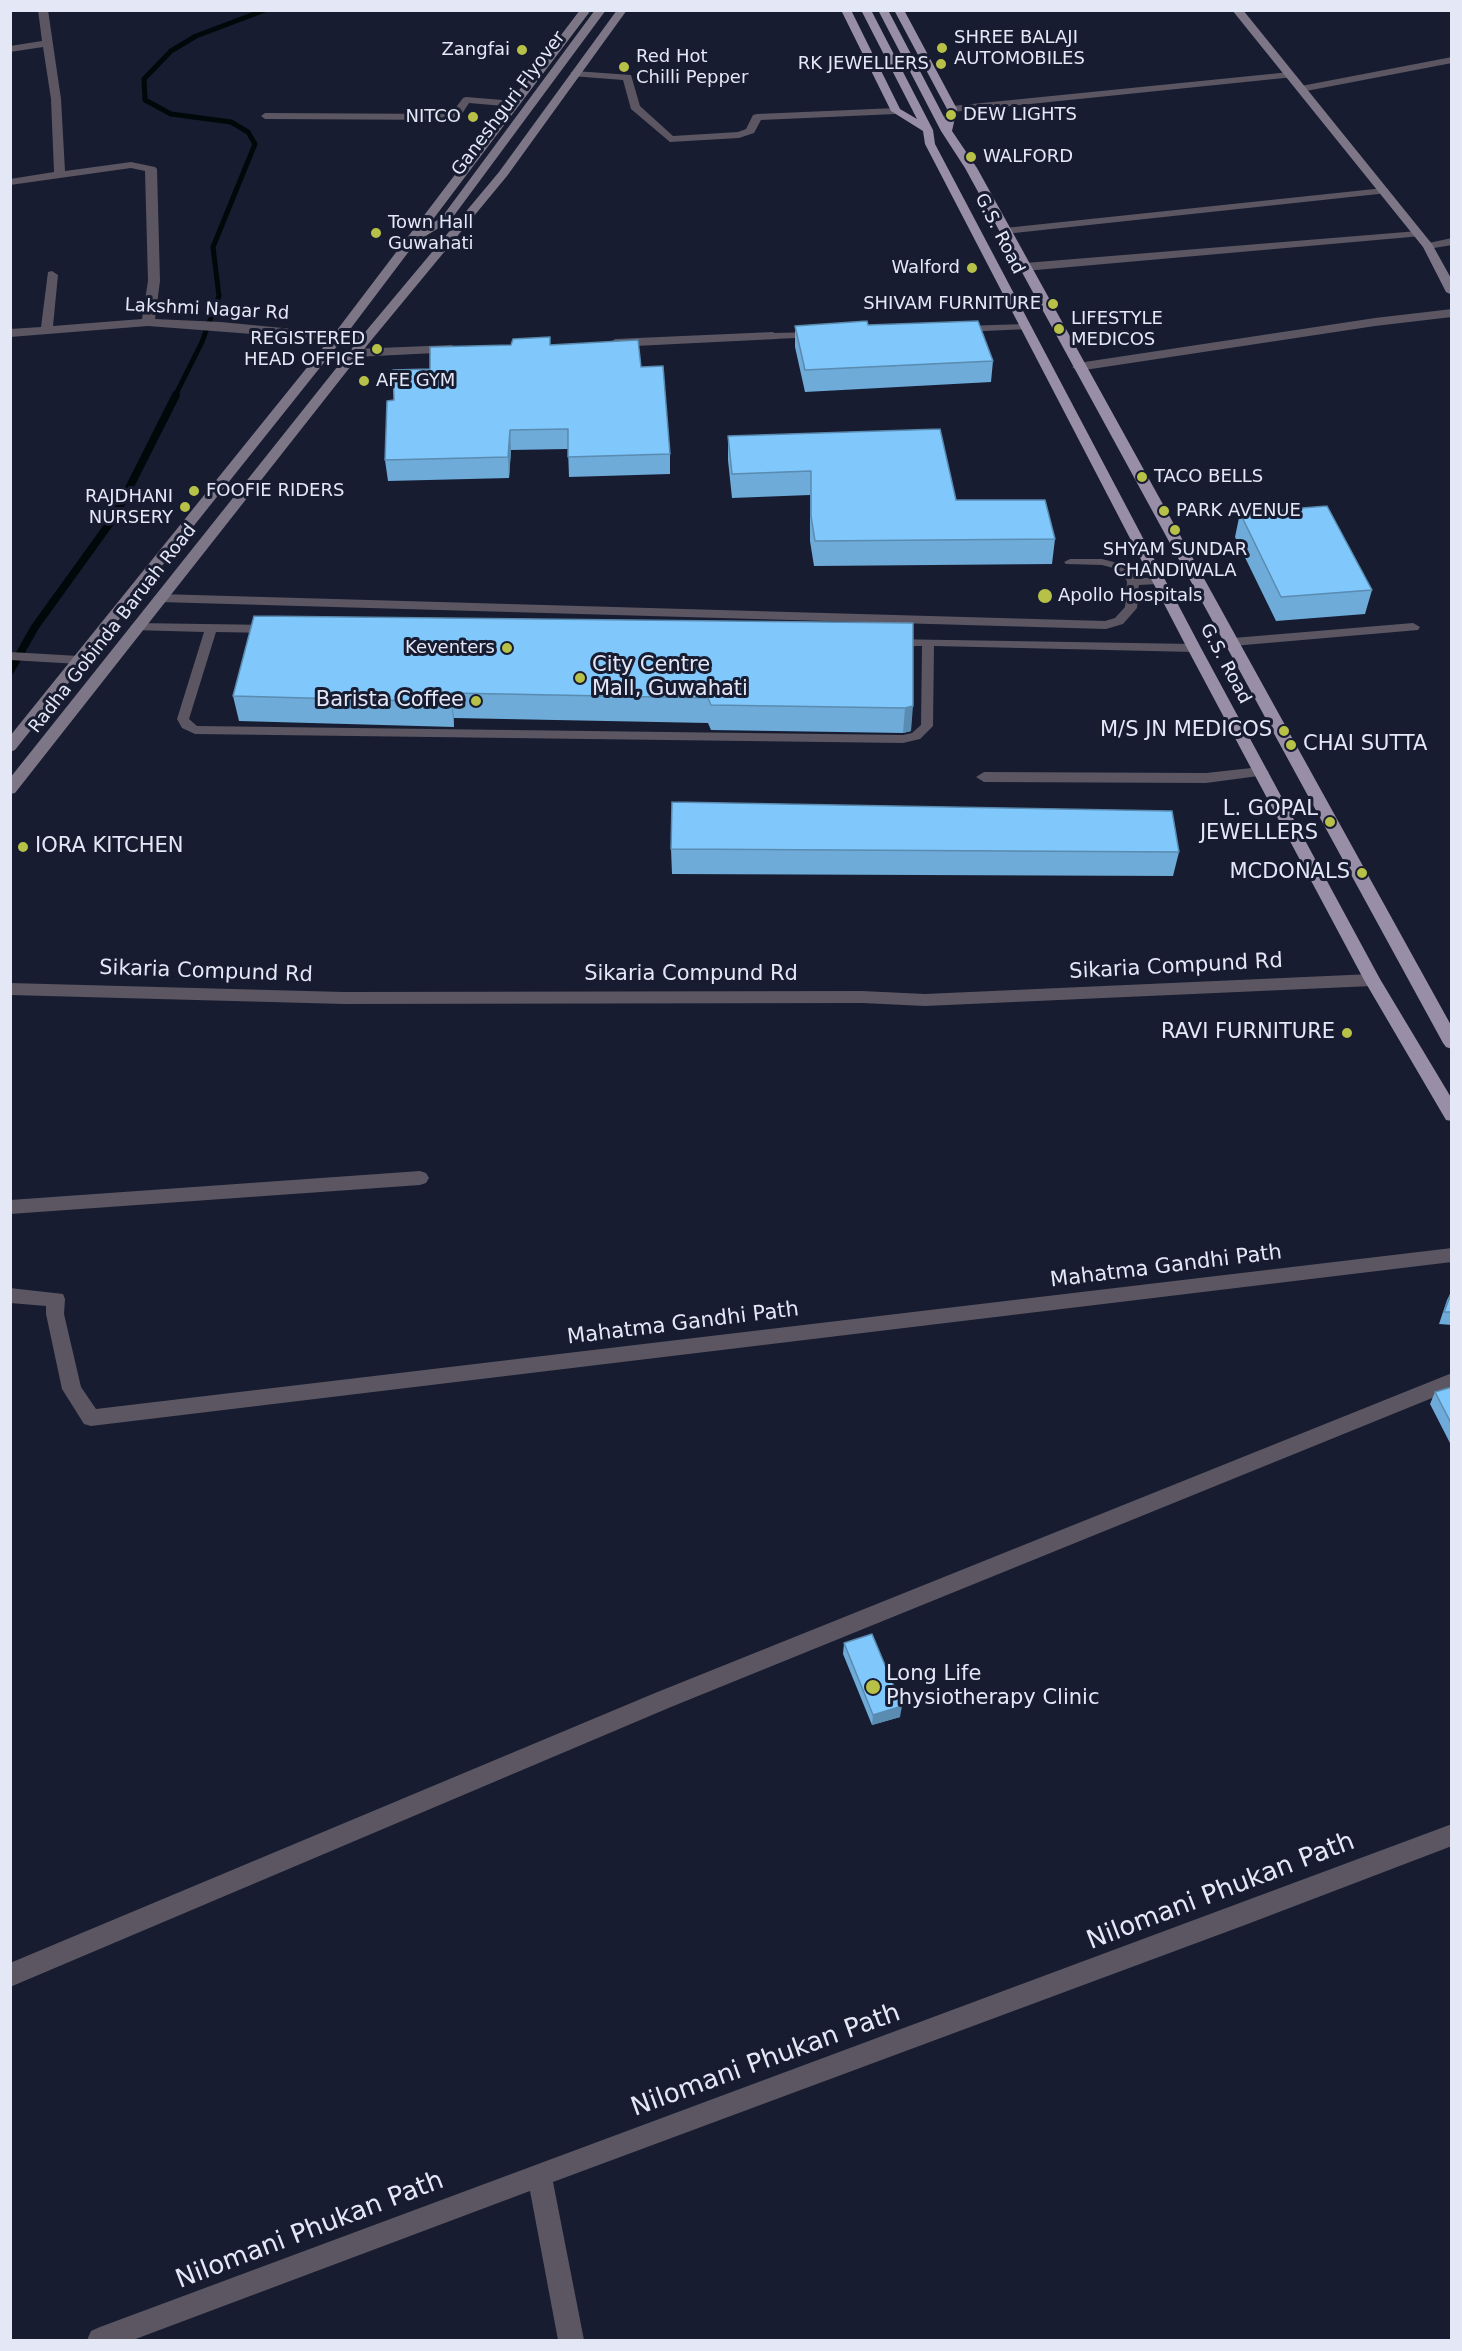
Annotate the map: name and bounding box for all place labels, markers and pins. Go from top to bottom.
place label: SHREE BALAJI AUTOMOBILES [954,27,1085,70]
place label: Zangfai [441,39,510,61]
marker: SHREE BALAJI AUTOMOBILES [935,41,949,55]
marker: Zangfai [515,43,529,57]
place label: Red Hot Chilli Pepper [636,46,748,88]
place label: RK JEWELLERS [798,53,929,75]
marker: RK JEWELLERS [934,57,948,71]
marker: Red Hot Chilli Pepper [617,60,631,74]
place label: DEW LIGHTS [963,104,1077,126]
place label: NITCO [406,106,461,128]
marker: DEW LIGHTS [944,108,958,122]
marker: NITCO [466,110,480,124]
place label: WALFORD [983,146,1073,168]
marker: WALFORD [964,150,978,164]
place label: Town Hall Guwahati [388,212,474,254]
marker: Town Hall Guwahati [369,226,383,240]
place label: Walford [891,257,960,279]
marker: Walford [965,261,979,275]
place label: SHIVAM FURNITURE [863,293,1041,315]
marker: SHIVAM FURNITURE [1046,297,1060,311]
place label: LIFESTYLE MEDICOS [1071,308,1163,350]
marker: LIFESTYLE MEDICOS [1052,322,1066,336]
place label: REGISTERED HEAD OFFICE [244,328,365,370]
marker: REGISTERED HEAD OFFICE [370,342,384,356]
place label: AFE GYM [376,370,455,392]
marker: AFE GYM [357,374,371,388]
place label: TACO BELLS [1154,466,1263,488]
marker: TACO BELLS [1135,470,1149,484]
place label: FOOFIE RIDERS [206,480,344,502]
marker: FOOFIE RIDERS [187,484,201,498]
place label: RAJDHANI NURSERY [85,486,173,528]
marker: RAJDHANI NURSERY [178,500,192,514]
place label: PARK AVENUE [1176,500,1301,522]
marker: PARK AVENUE [1157,504,1171,518]
marker: SHYAM SUNDAR CHANDIWALA [1168,523,1182,537]
place label: SHYAM SUNDAR CHANDIWALA [1103,539,1247,582]
place label: Apollo Hospitals [1058,585,1202,607]
marker: Apollo Hospitals [1036,587,1054,605]
place label: Keventers [405,637,495,659]
marker: Keventers [500,641,514,655]
place label: City Centre Mall, Guwahati [592,653,748,703]
marker: City Centre Mall, Guwahati [573,671,587,685]
place label: Barista Coffee [316,688,464,714]
marker: Barista Coffee [469,694,483,708]
place label: M/S JN MEDICOS [1100,718,1272,744]
marker: M/S JN MEDICOS [1277,724,1291,738]
place label: CHAI SUTTA [1303,732,1427,758]
marker: CHAI SUTTA [1284,738,1298,752]
place label: L. GOPAL JEWELLERS [1200,797,1318,847]
marker: L. GOPAL JEWELLERS [1323,815,1337,829]
place label: IORA KITCHEN [35,834,183,860]
marker: IORA KITCHEN [16,840,30,854]
place label: MCDONALS [1229,860,1350,886]
marker: MCDONALS [1355,866,1369,880]
place label: RAVI FURNITURE [1161,1020,1335,1046]
marker: RAVI FURNITURE [1340,1026,1354,1040]
place label: Long Life Physiotherapy Clinic [886,1662,1099,1712]
marker: Long Life Physiotherapy Clinic [864,1678,882,1696]

